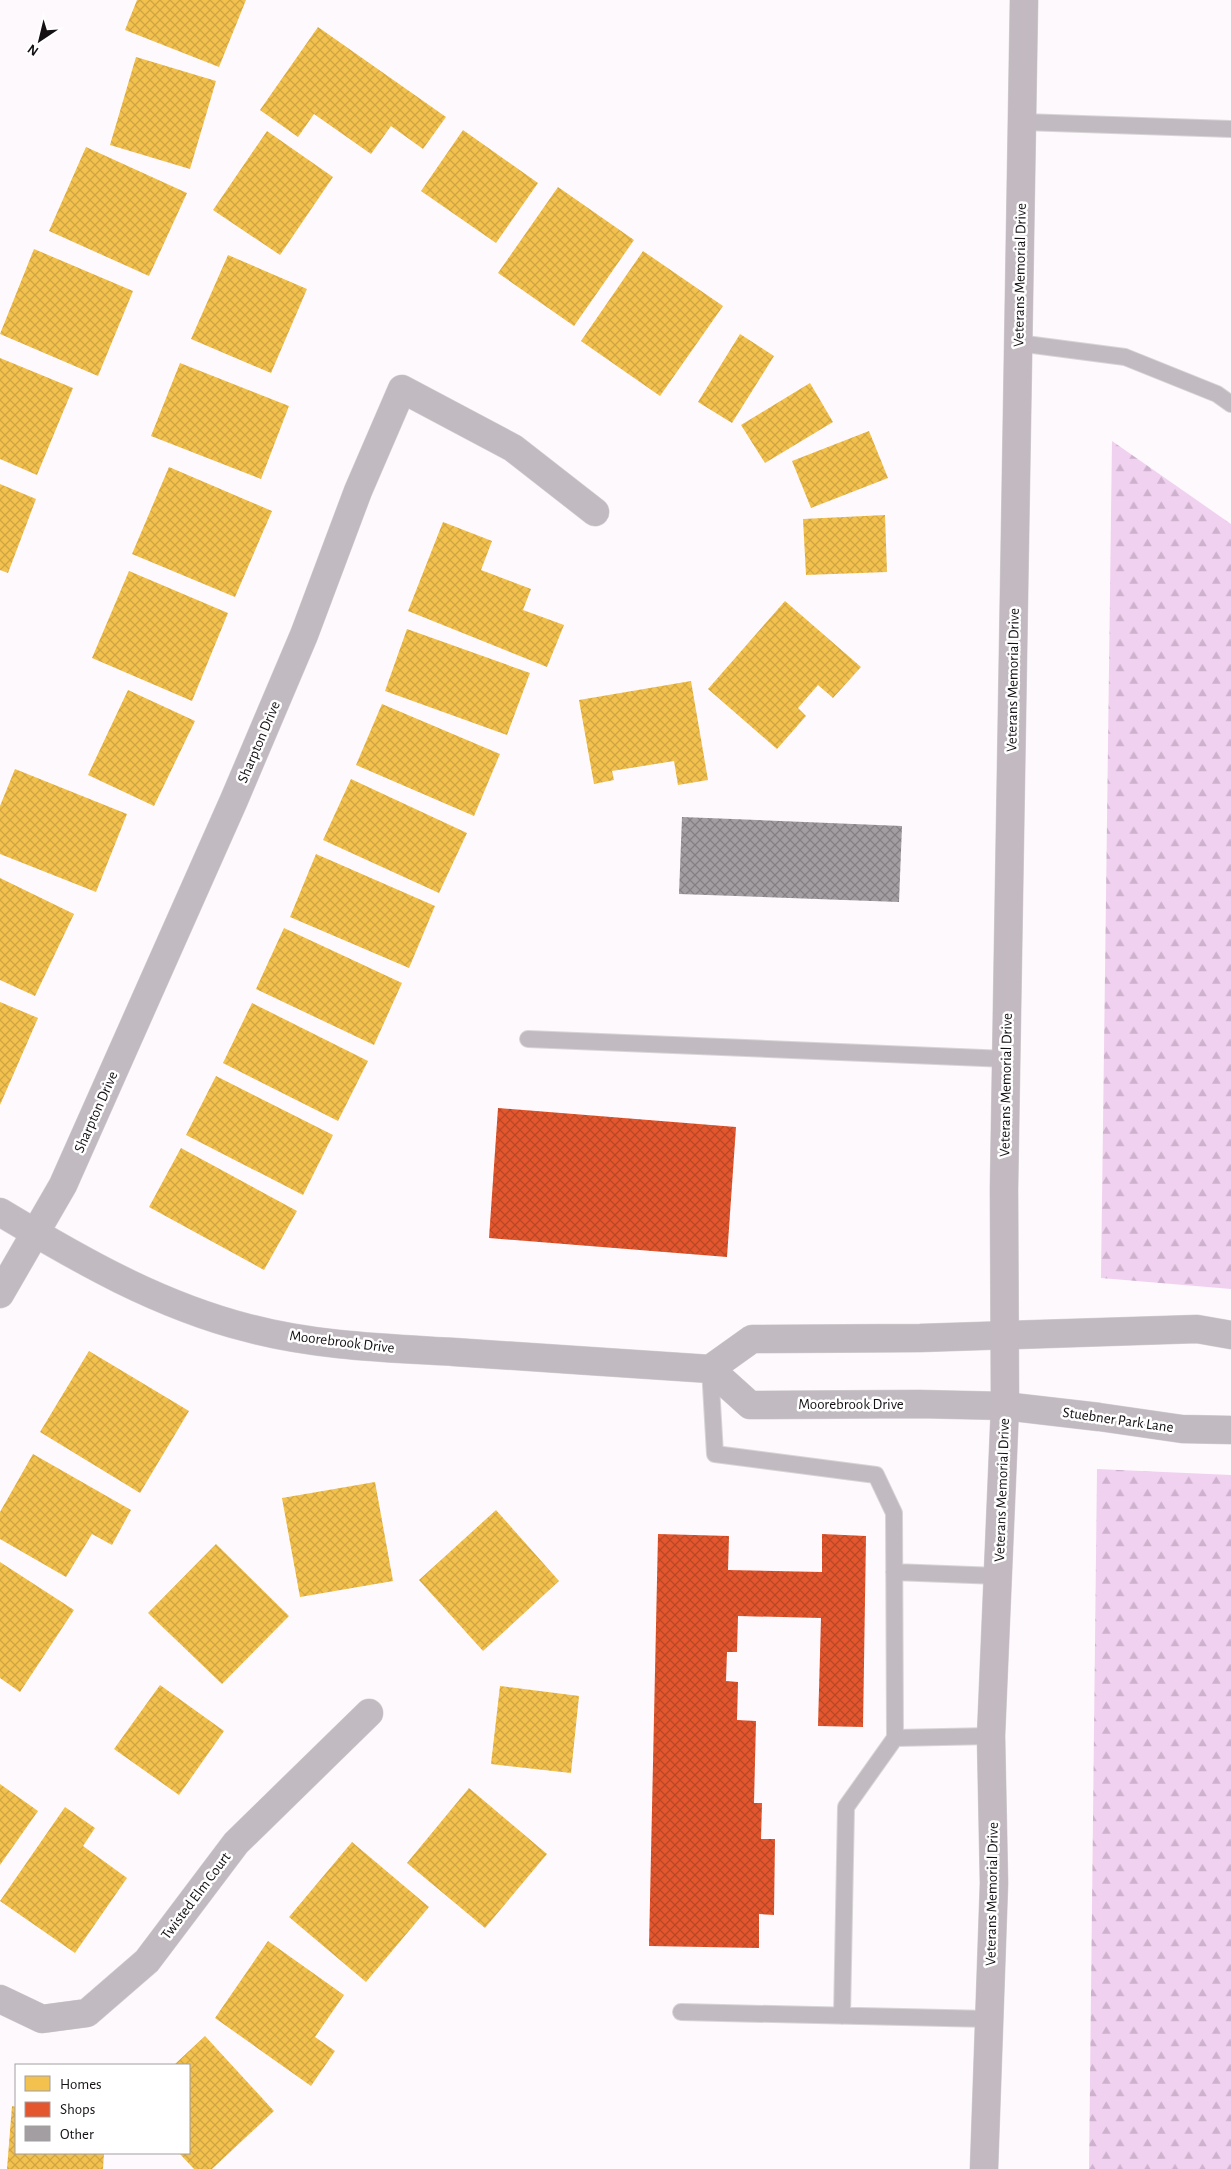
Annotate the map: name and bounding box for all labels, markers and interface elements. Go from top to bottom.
north arrow [15,15,65,65]
text: N [25,41,41,58]
street label: Veterans Memorial Drive [1011,203,1029,347]
street label: Veterans Memorial Drive [1004,608,1022,752]
street label: Sharpton Drive [235,699,283,785]
street label: Veterans Memorial Drive [997,1013,1015,1157]
street label: Sharpton Drive [71,1069,121,1155]
street label: Moorebrook Drive [289,1328,395,1356]
street label: Moorebrook Drive [798,1397,904,1412]
street label: Stuebner Park Lane [1062,1405,1175,1435]
street label: Veterans Memorial Drive [992,1418,1012,1562]
street label: Veterans Memorial Drive [983,1822,1001,1966]
street label: Twisted Elm Court [158,1849,234,1942]
legend [15,2064,190,2154]
text: Homes [60,2077,102,2092]
text: Shops [60,2102,95,2117]
text: Other [60,2127,94,2142]

